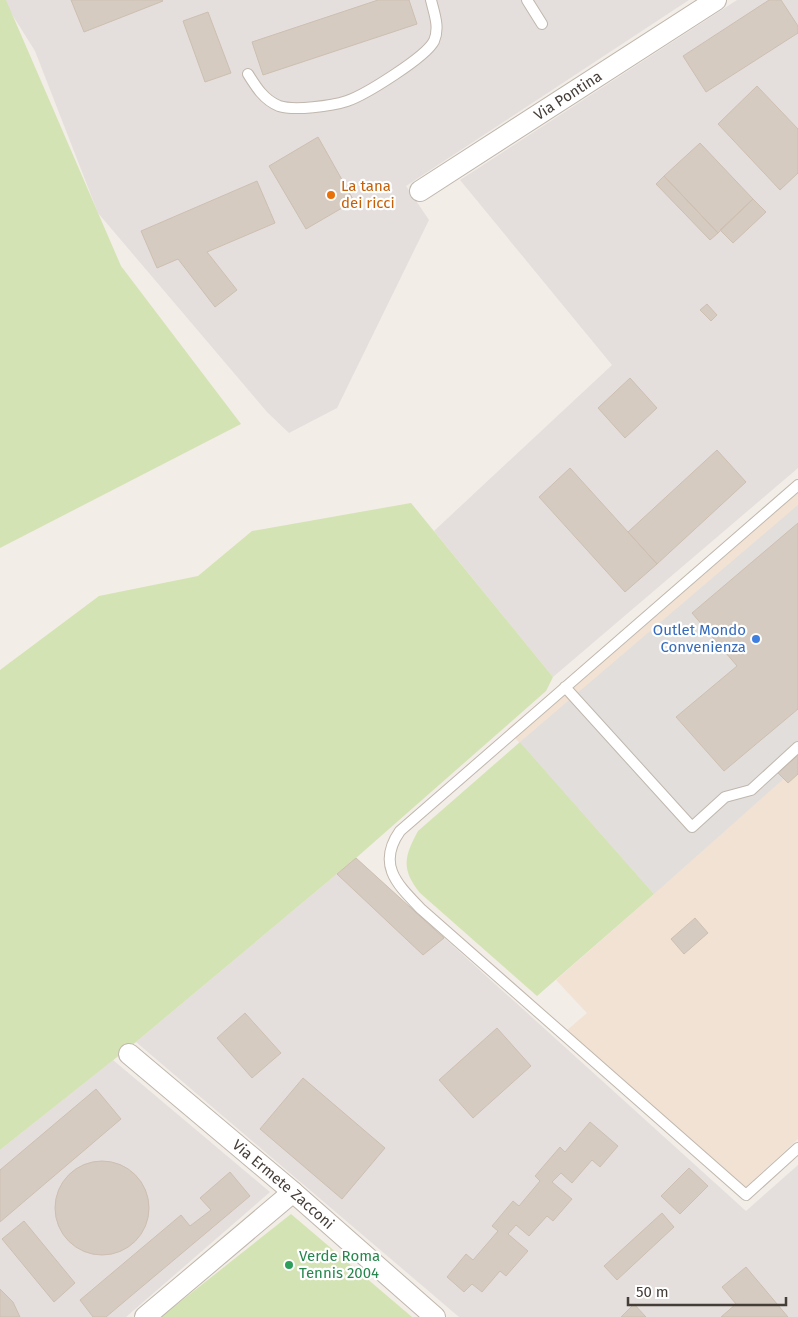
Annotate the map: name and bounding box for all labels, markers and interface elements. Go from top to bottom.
street label: Via Pontina [531,67,605,124]
place label: La tana dei ricci [341,177,395,212]
marker: La tana dei ricci [325,189,337,201]
place label: Outlet Mondo Convenienza [653,621,746,656]
marker: Outlet Mondo Convenienza [750,633,762,645]
street label: Via Ermete Zacconi [229,1136,338,1233]
place label: Verde Roma Tennis 2004 [299,1247,380,1282]
marker: Verde Roma Tennis 2004 [283,1259,295,1271]
scale bar [628,1274,786,1306]
text: 50 m [636,1283,669,1301]

